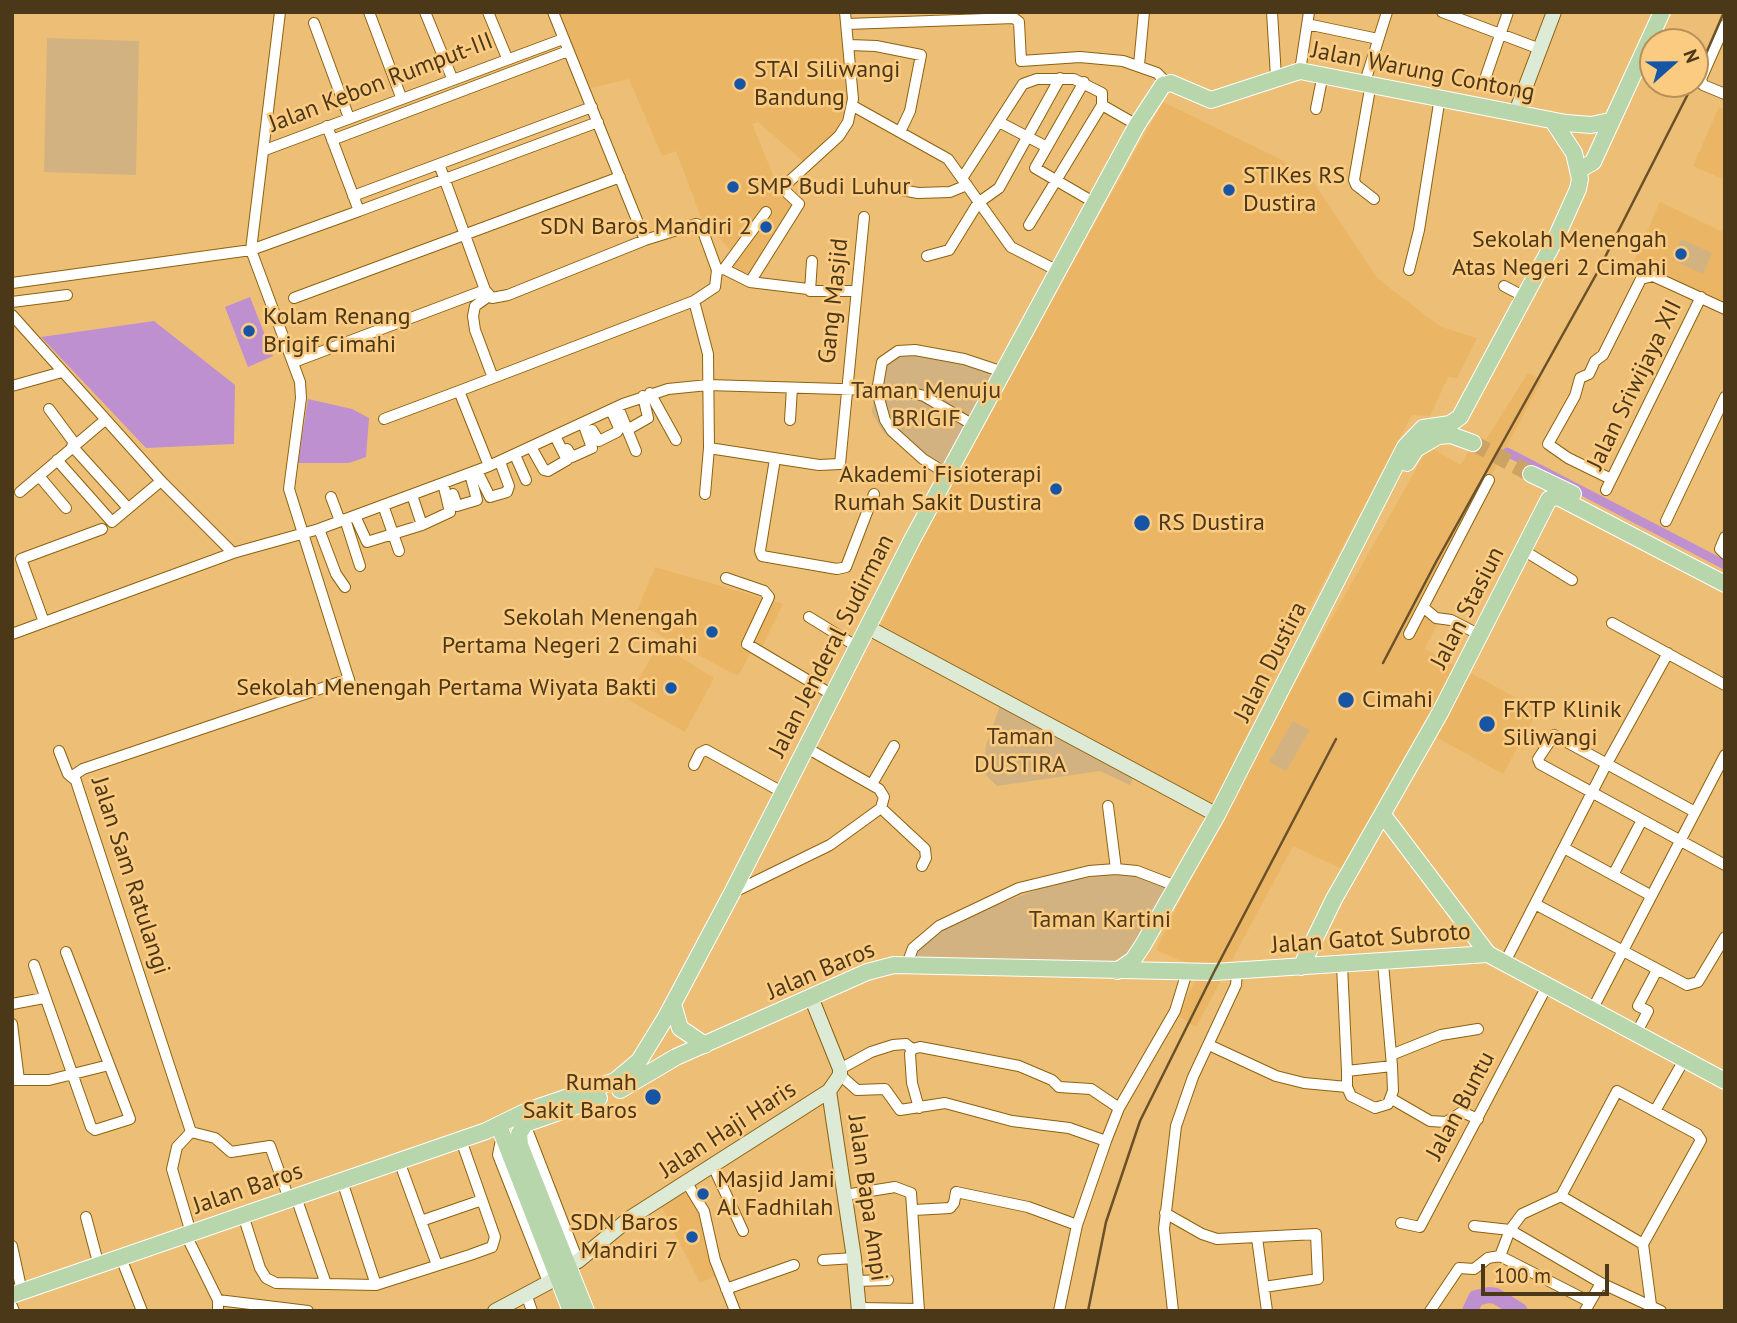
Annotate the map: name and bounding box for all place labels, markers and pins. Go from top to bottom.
place label: STAI Siliwangi Bandung [754,56,900,112]
marker: STAI Siliwangi Bandung [732,76,748,92]
place label: STIKes RS Dustira [1243,162,1345,218]
place label: SMP Budi Luhur [747,173,910,201]
marker: SMP Budi Luhur [725,179,741,195]
marker: STIKes RS Dustira [1221,182,1237,198]
place label: SDN Baros Mandiri 2 [540,213,752,241]
marker: SDN Baros Mandiri 2 [758,219,774,235]
place label: Sekolah Menengah Atas Negeri 2 Cimahi [1452,226,1667,282]
marker: Sekolah Menengah Atas Negeri 2 Cimahi [1673,246,1689,262]
place label: Kolam Renang Brigif Cimahi [263,303,411,359]
marker: Kolam Renang Brigif Cimahi [241,323,257,339]
place label: Akademi Fisioterapi Rumah Sakit Dustira [834,461,1042,517]
marker: Akademi Fisioterapi Rumah Sakit Dustira [1048,481,1064,497]
place label: RS Dustira [1158,509,1265,537]
marker: RS Dustira [1132,513,1152,533]
place label: Sekolah Menengah Pertama Negeri 2 Cimahi [442,604,698,660]
marker: Sekolah Menengah Pertama Negeri 2 Cimahi [704,624,720,640]
place label: Sekolah Menengah Pertama Wiyata Bakti [236,674,657,702]
marker: Sekolah Menengah Pertama Wiyata Bakti [663,680,679,696]
place label: Cimahi [1362,686,1433,714]
marker: Cimahi [1336,690,1356,710]
place label: FKTP Klinik Siliwangi [1503,696,1622,752]
marker: FKTP Klinik Siliwangi [1477,714,1497,734]
place label: Rumah Sakit Baros [523,1069,637,1125]
marker: Rumah Sakit Baros [643,1087,663,1107]
place label: Masjid Jami Al Fadhilah [717,1166,835,1222]
marker: Masjid Jami Al Fadhilah [695,1186,711,1202]
place label: SDN Baros Mandiri 7 [570,1209,678,1265]
marker: SDN Baros Mandiri 7 [684,1229,700,1245]

